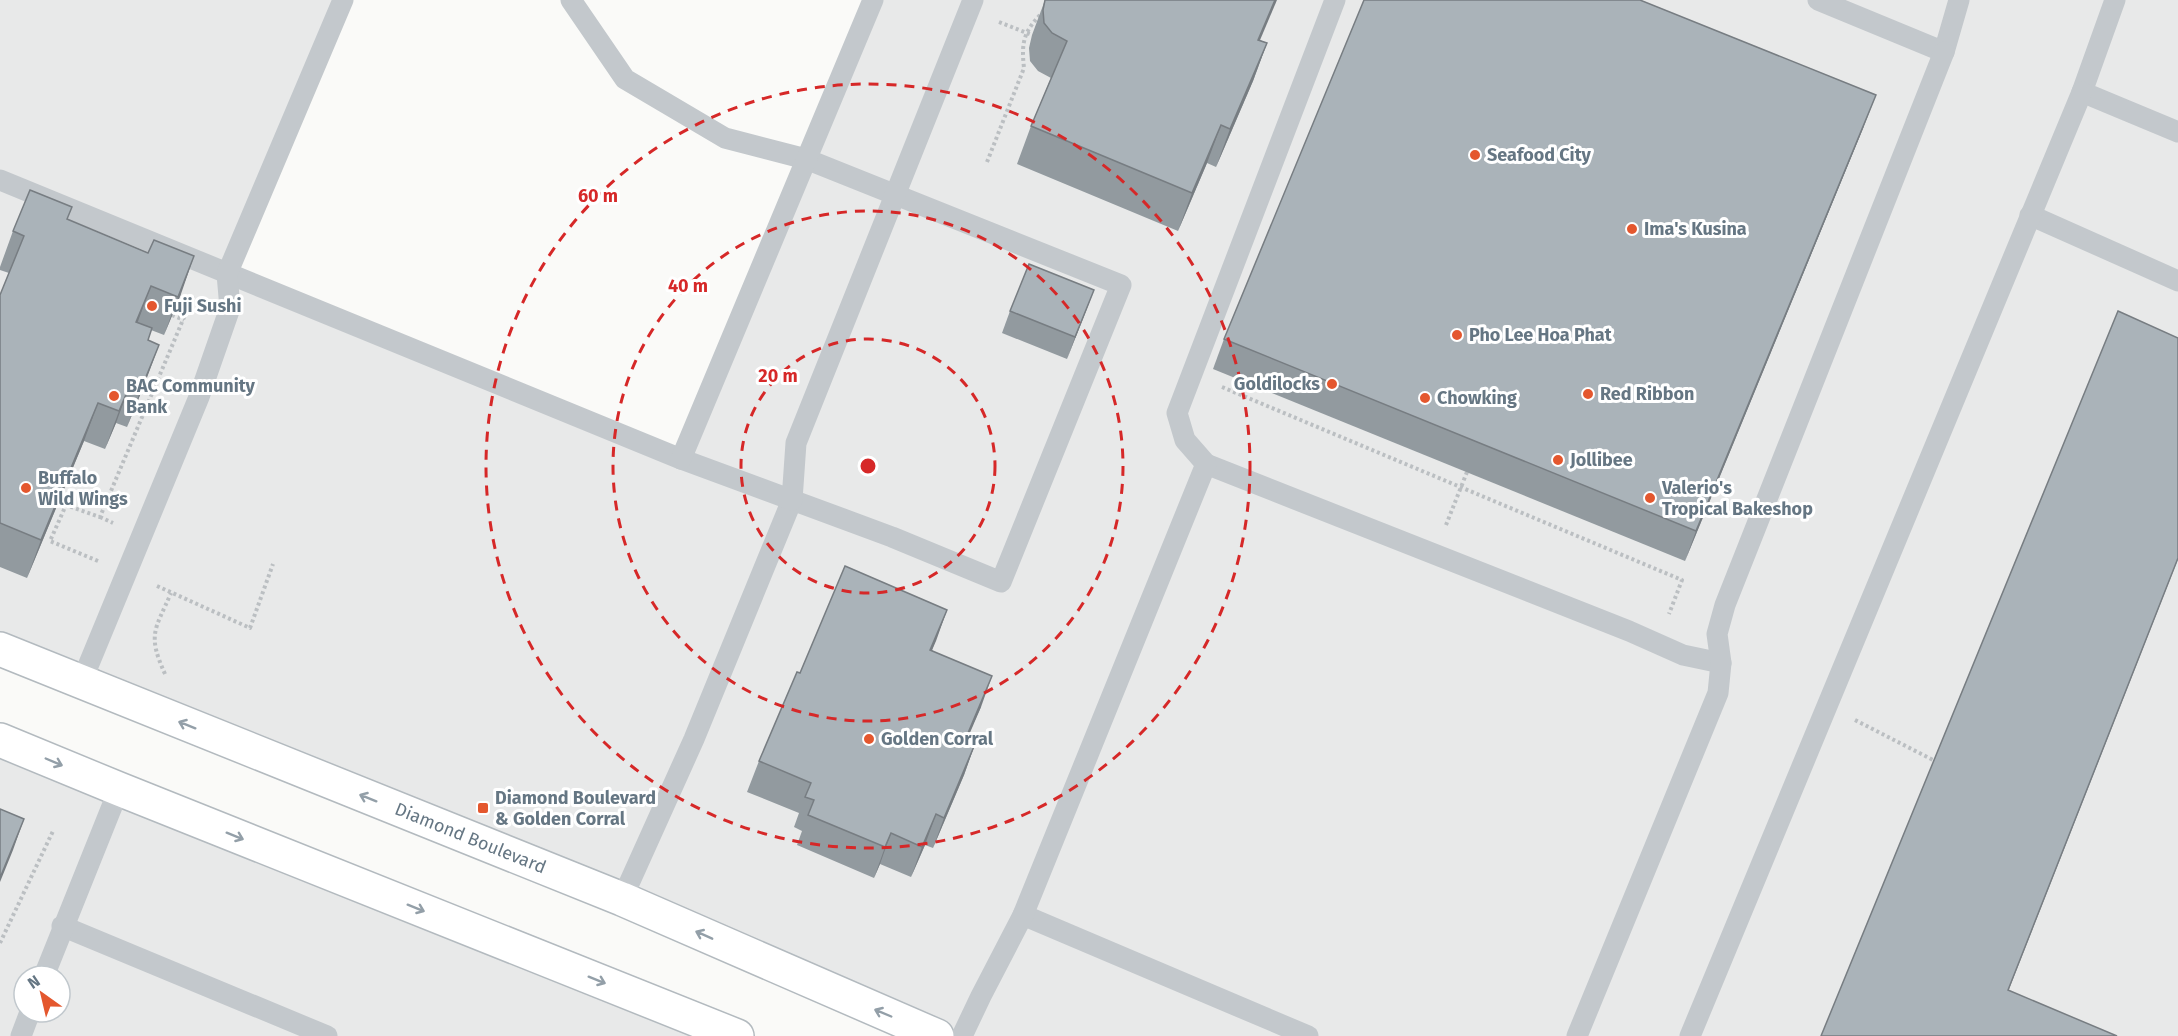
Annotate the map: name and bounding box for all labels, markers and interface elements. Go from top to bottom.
place label: Seafood City [1487,144,1592,166]
marker: Seafood City [1468,148,1482,162]
text: 60 m [578,185,618,207]
place label: Ima's Kusina [1644,218,1747,240]
marker: Ima's Kusina [1625,222,1639,236]
text: 40 m [668,275,708,297]
place label: Fuji Sushi [164,295,242,317]
marker: Fuji Sushi [145,299,159,313]
place label: Pho Lee Hoa Phat [1469,324,1613,346]
marker: Pho Lee Hoa Phat [1450,328,1464,342]
text: 20 m [758,365,798,387]
place label: Goldilocks [1234,373,1320,395]
place label: BAC Community Bank [126,375,256,418]
marker: Goldilocks [1325,377,1339,391]
place label: Red Ribbon [1600,383,1694,405]
place label: Chowking [1437,387,1517,409]
marker: Red Ribbon [1581,387,1595,401]
marker: BAC Community Bank [107,389,121,403]
marker: Chowking [1418,391,1432,405]
place label: Jollibee [1569,449,1633,471]
marker: Jollibee [1551,453,1565,467]
centre of rings [858,456,878,476]
place label: Buffalo Wild Wings [38,467,128,510]
place label: Valerio's Tropical Bakeshop [1661,477,1813,520]
marker: Buffalo Wild Wings [19,481,33,495]
marker: Valerio's Tropical Bakeshop [1643,491,1657,505]
one-way arrow [178,719,197,730]
place label: Golden Corral [881,728,994,750]
marker: Golden Corral [862,732,876,746]
one-way arrow [44,757,63,768]
place label: Diamond Boulevard & Golden Corral [495,787,656,830]
one-way arrow [359,792,378,803]
street label: Diamond Boulevard [392,798,549,878]
marker: Diamond Boulevard & Golden Corral [476,801,490,815]
one-way arrow [225,831,244,842]
one-way arrow [406,903,425,914]
one-way arrow [695,929,714,940]
north arrow [12,964,72,1024]
text: N [24,971,44,993]
one-way arrow [587,975,606,986]
one-way arrow [874,1007,892,1018]

